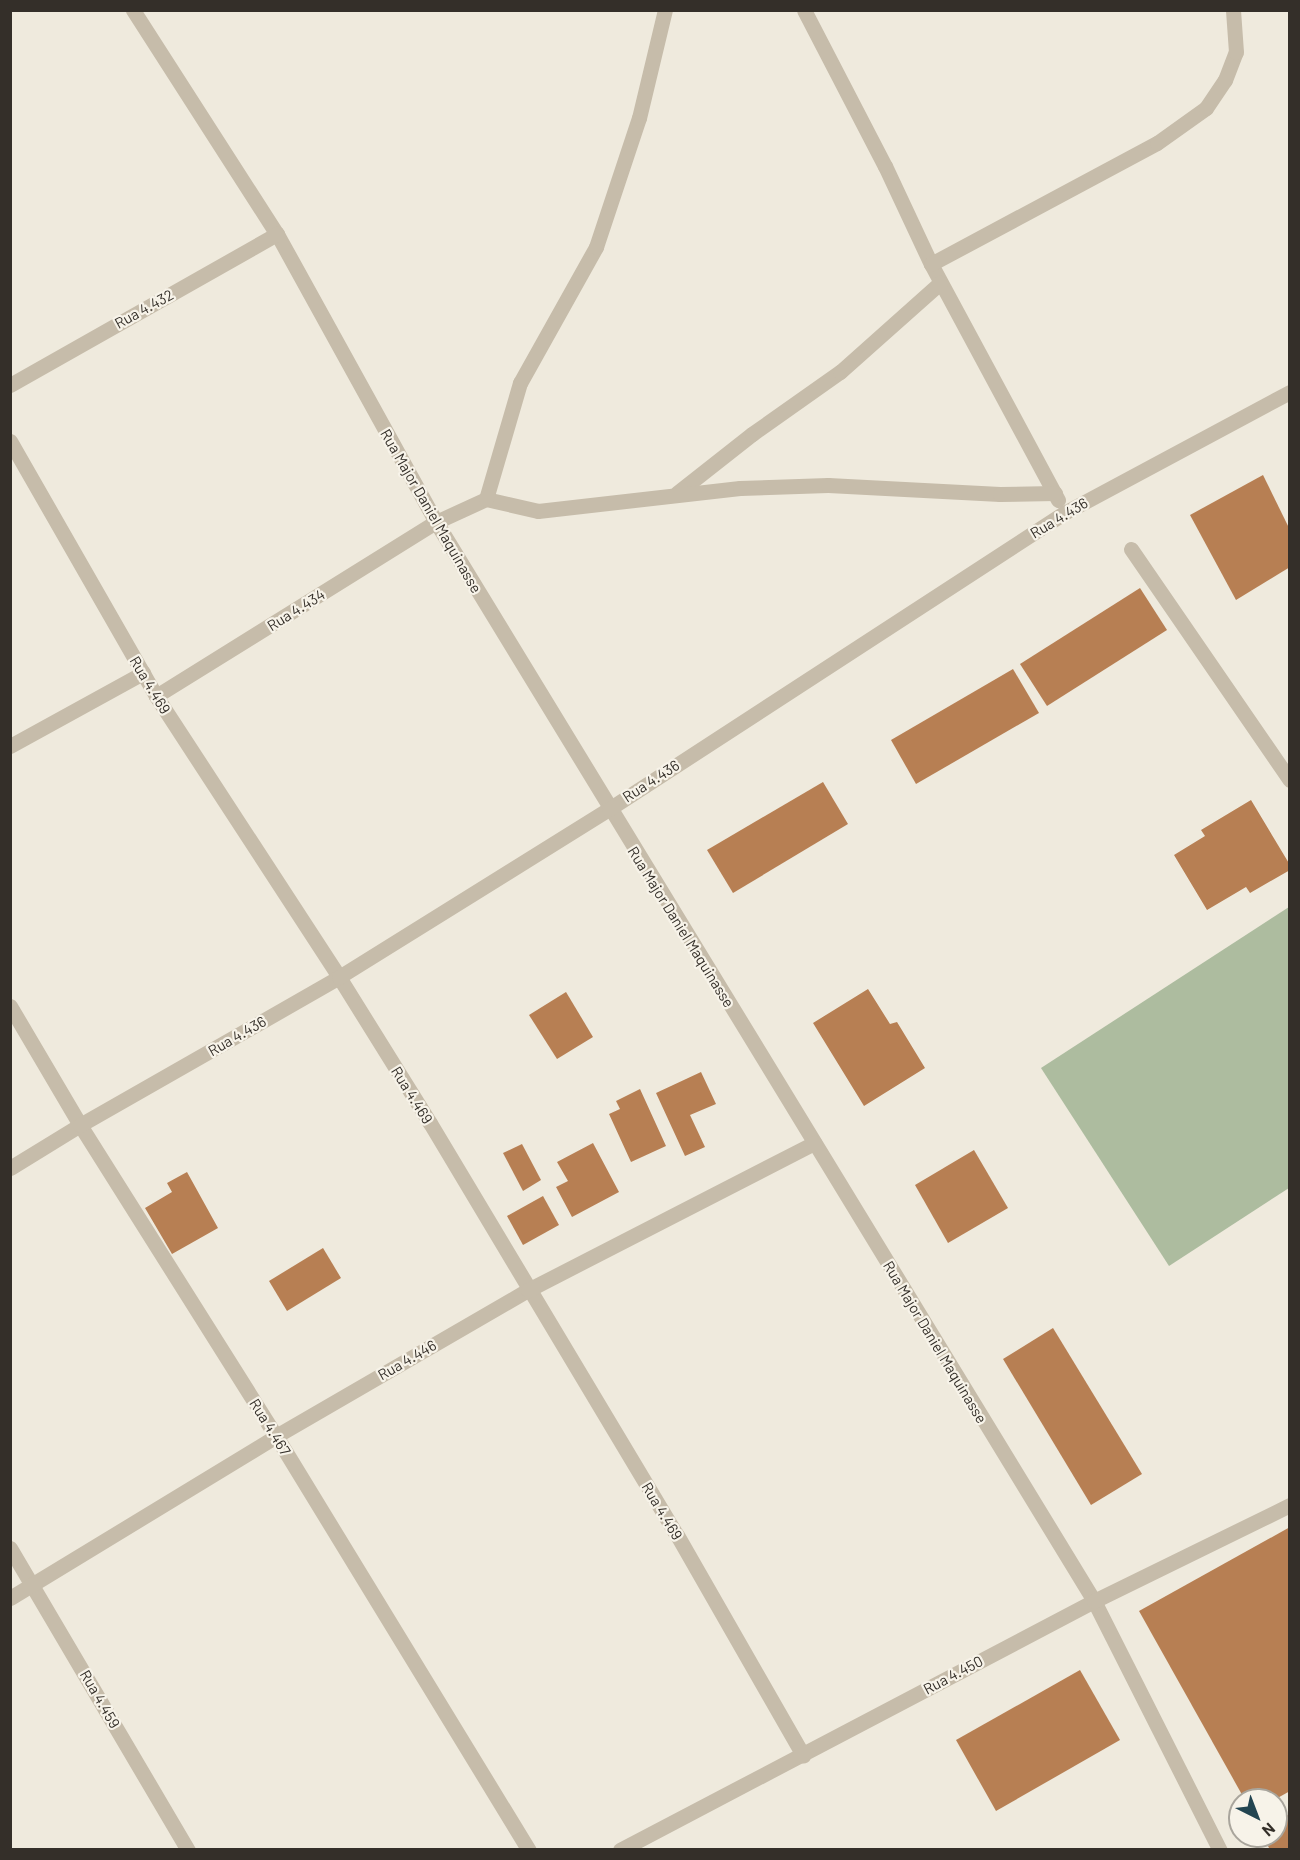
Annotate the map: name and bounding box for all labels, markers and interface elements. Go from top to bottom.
street label: Rua 4.432 [111,286,177,332]
street label: Rua Major Daniel Maquinasse [377,426,485,596]
street label: Rua 4.436 [1027,494,1091,542]
street label: Rua 4.434 [264,585,328,635]
street label: Rua 4.469 [126,653,174,717]
street label: Rua 4.436 [619,756,683,806]
street label: Rua Major Daniel Maquinasse [624,843,738,1011]
street label: Rua 4.436 [205,1012,269,1060]
street label: Rua 4.469 [387,1063,437,1127]
street label: Rua Major Daniel Maquinasse [879,1258,991,1426]
street label: Rua 4.446 [375,1336,439,1384]
street label: Rua 4.467 [246,1395,294,1459]
street label: Rua 4.469 [638,1479,686,1543]
street label: Rua 4.450 [920,1652,986,1698]
street label: Rua 4.459 [76,1667,124,1731]
north arrow [1228,1788,1288,1848]
text: N [1259,1820,1279,1841]

